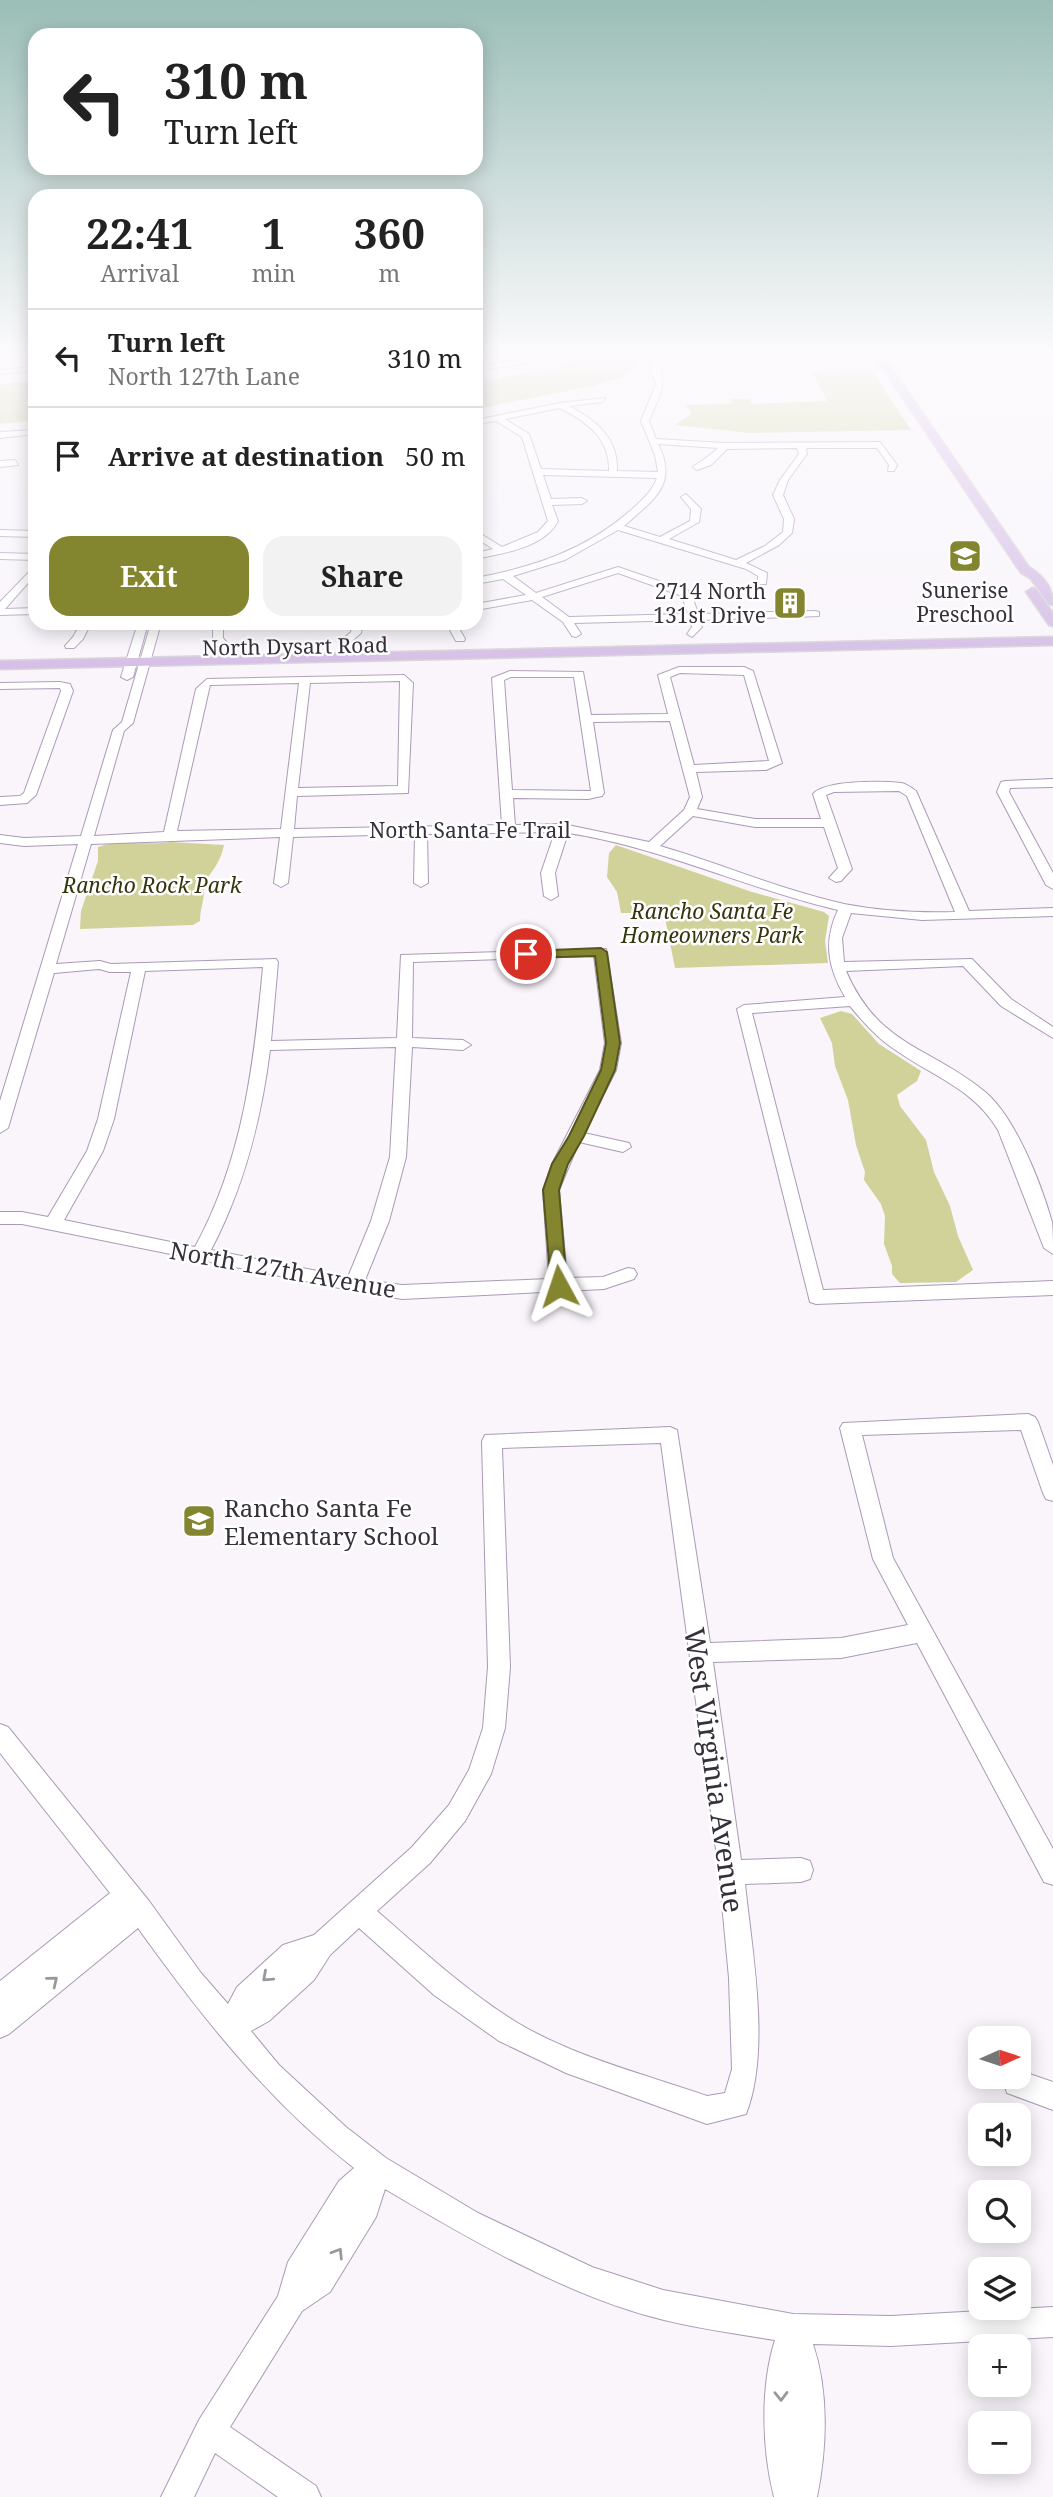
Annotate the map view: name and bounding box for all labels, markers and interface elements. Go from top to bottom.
text: 310 m [164,47,308,113]
icon: left [49,56,140,147]
text: Turn left [164,110,298,153]
text: 22:41 [86,204,194,261]
text: 1 [262,204,286,261]
text: 360 [354,204,425,261]
text: Arrival [101,257,179,289]
text: min [252,257,296,289]
text: m [378,257,400,289]
text: Turn left [108,324,225,360]
icon: left [49,339,87,377]
text: 310 m [387,340,462,376]
text: North 127th Lane [108,360,300,392]
icon: arrive [49,437,87,475]
text: Arrive at destination [108,438,384,474]
text: 50 m [405,438,465,474]
button: Exit [49,536,249,616]
button: Share [263,536,462,616]
school or university icon: Sunerise Preschool [946,537,984,575]
place label: Sunerise Preschool [916,576,1014,628]
place label: 2714 North 131st Drive [653,577,766,629]
building icon: 2714 North 131st Drive [771,584,809,622]
street label: North Dysart Road [202,630,388,662]
street label: North Santa Fe Trail [369,816,571,844]
park label: Rancho Rock Park [61,871,243,899]
park label: Rancho Santa Fe Homeowners Park [620,897,804,949]
pin [496,924,556,984]
icon: arrive [507,935,545,973]
street label: North 127th Avenue [167,1233,399,1305]
position arrow [522,1249,596,1323]
place label: Rancho Santa Fe Elementary School [224,1491,439,1552]
school or university icon: Rancho Santa Fe Elementary School [180,1502,218,1540]
street label: West Virginia Avenue [676,1625,754,1915]
one-way arrow [262,1969,275,1981]
one-way arrow [45,1977,57,1990]
north arrow [968,2026,1031,2090]
map controls [968,2026,1031,2474]
button: sound [968,2103,1031,2166]
button: search [968,2180,1031,2243]
one-way arrow [330,2248,343,2261]
button: layers [968,2257,1031,2320]
button: + [968,2334,1031,2397]
one-way arrow [773,2391,789,2401]
button: − [968,2411,1031,2474]

